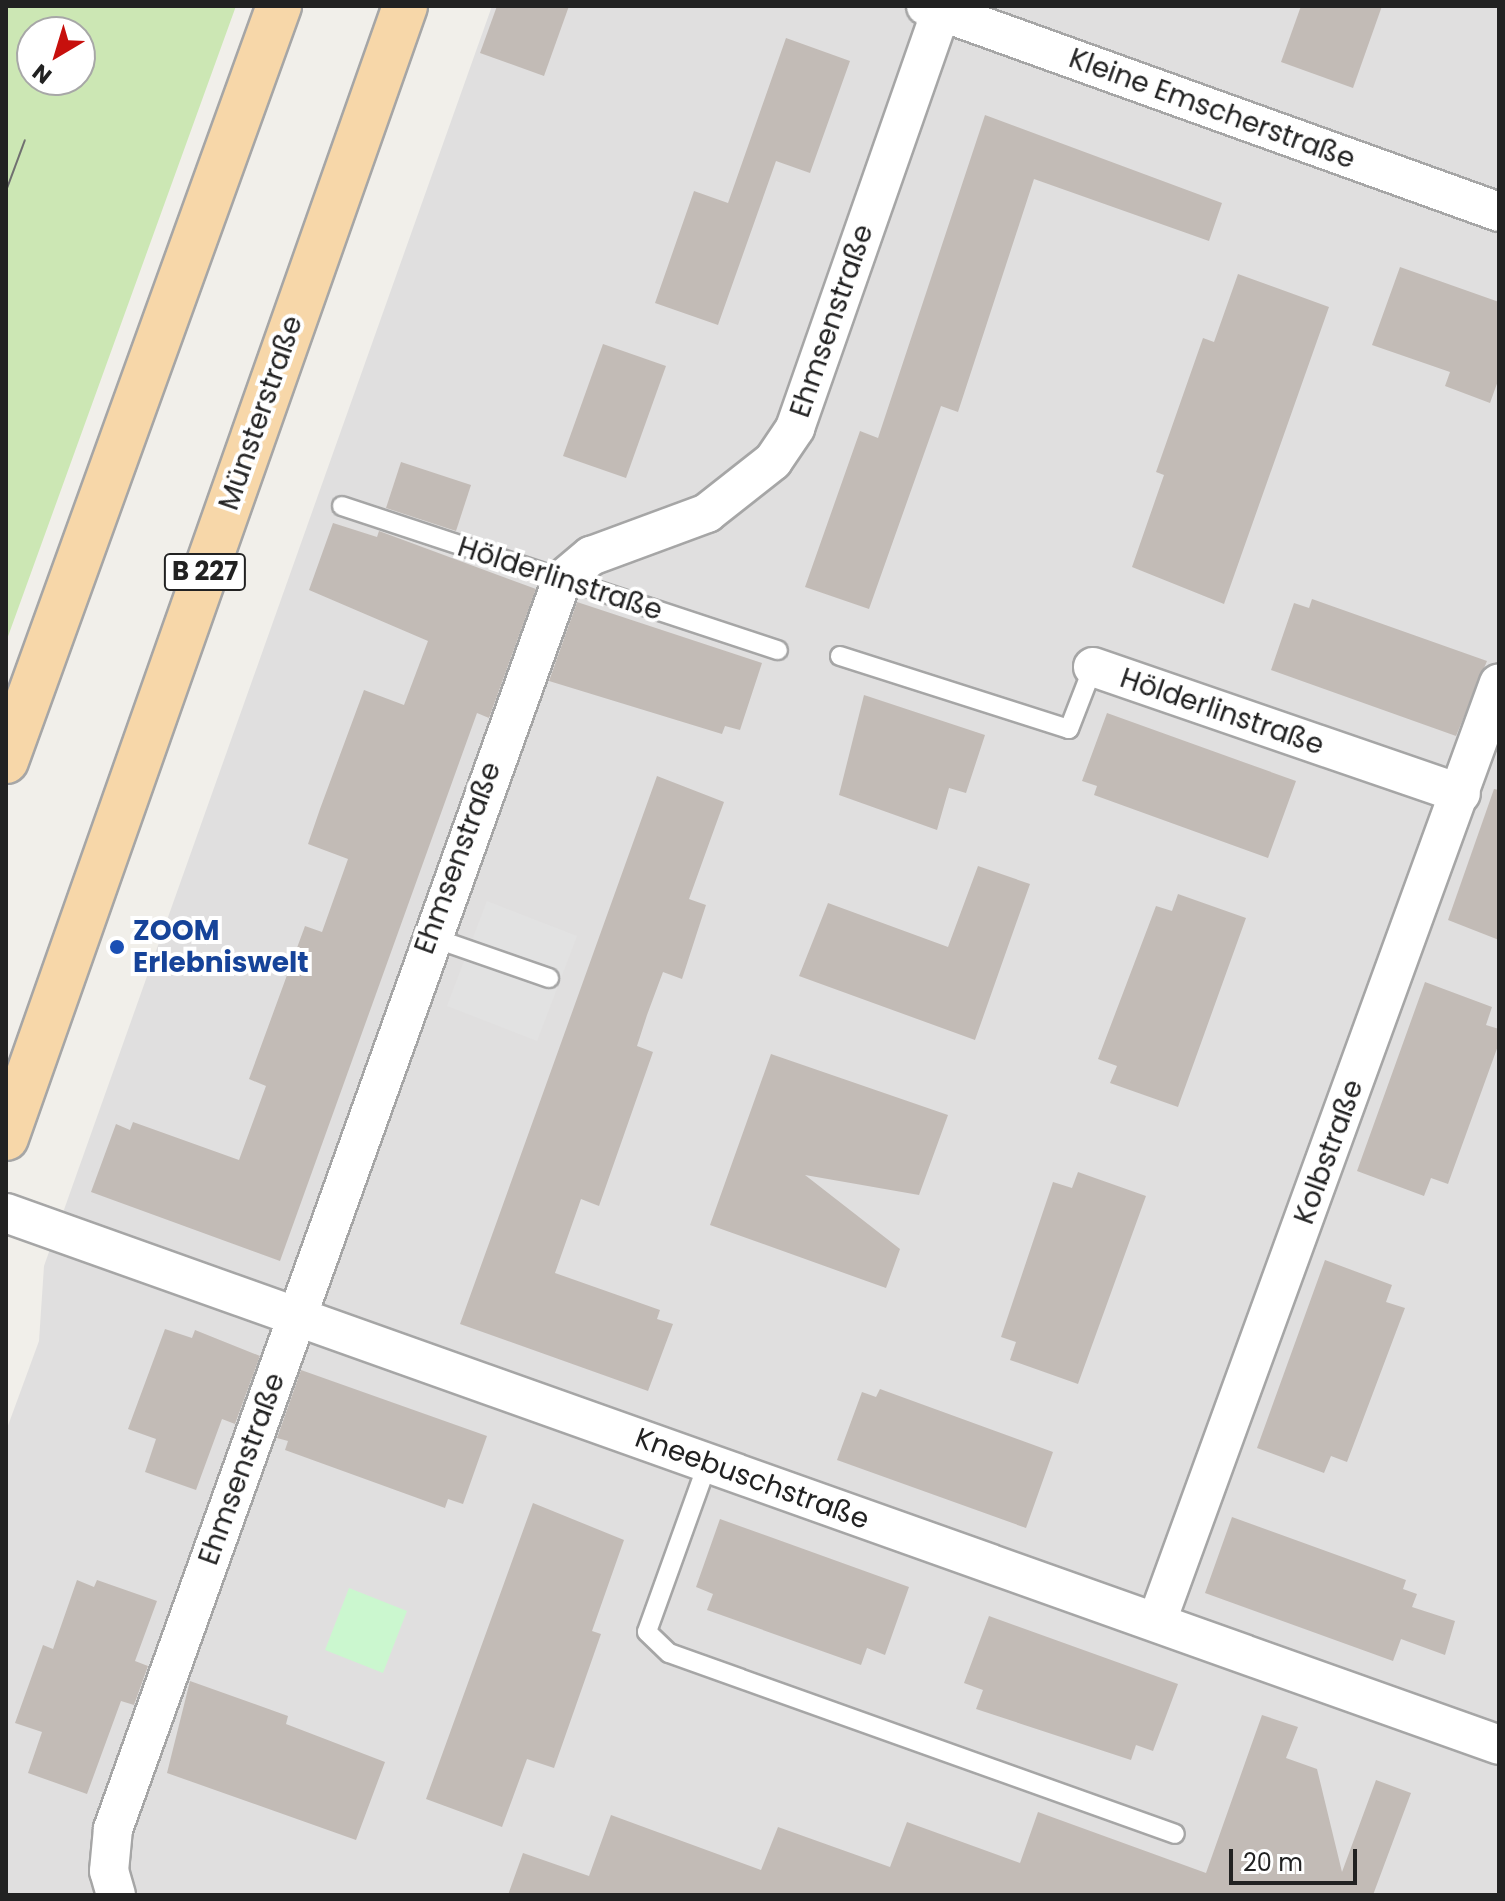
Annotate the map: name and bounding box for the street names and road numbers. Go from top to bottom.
street label: Kleine Emscherstraße [1064,42,1360,176]
street label: Ehmsenstraße [783,220,881,422]
street label: Münsterstraße [212,311,310,515]
street label: Hölderlinstraße [453,530,667,628]
road number: B 227 [163,550,247,594]
street label: Hölderlinstraße [1116,661,1328,763]
street label: Ehmsenstraße [408,758,508,958]
street label: Kolbstraße [1287,1075,1371,1229]
street label: Ehmsenstraße [192,1369,292,1569]
street label: Kneebuschstraße [630,1421,874,1537]

